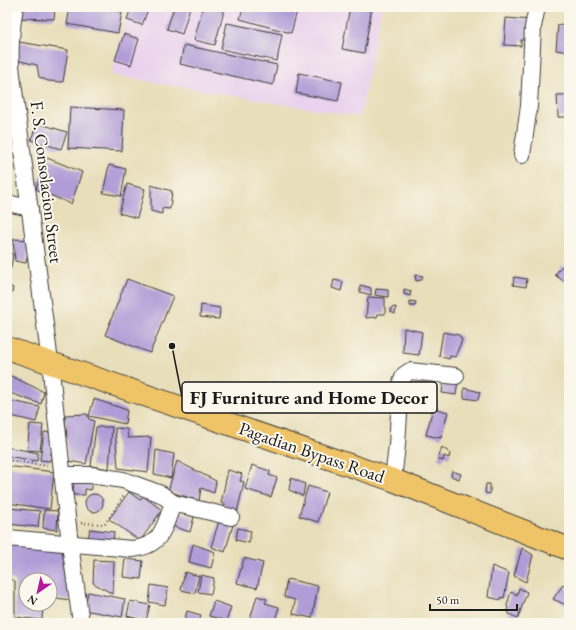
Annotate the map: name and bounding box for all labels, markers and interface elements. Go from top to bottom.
street label: F. S. Consolacion Street [26,99,68,265]
callout: FJ Furniture and Home Decor [182,382,437,413]
text: FJ Furniture and Home Decor [190,385,428,410]
street label: Pagadian Bypass Road [236,416,389,488]
north arrow [18,572,58,612]
scale bar [430,586,517,612]
text: N [25,592,40,609]
text: 50 m [436,592,460,608]

